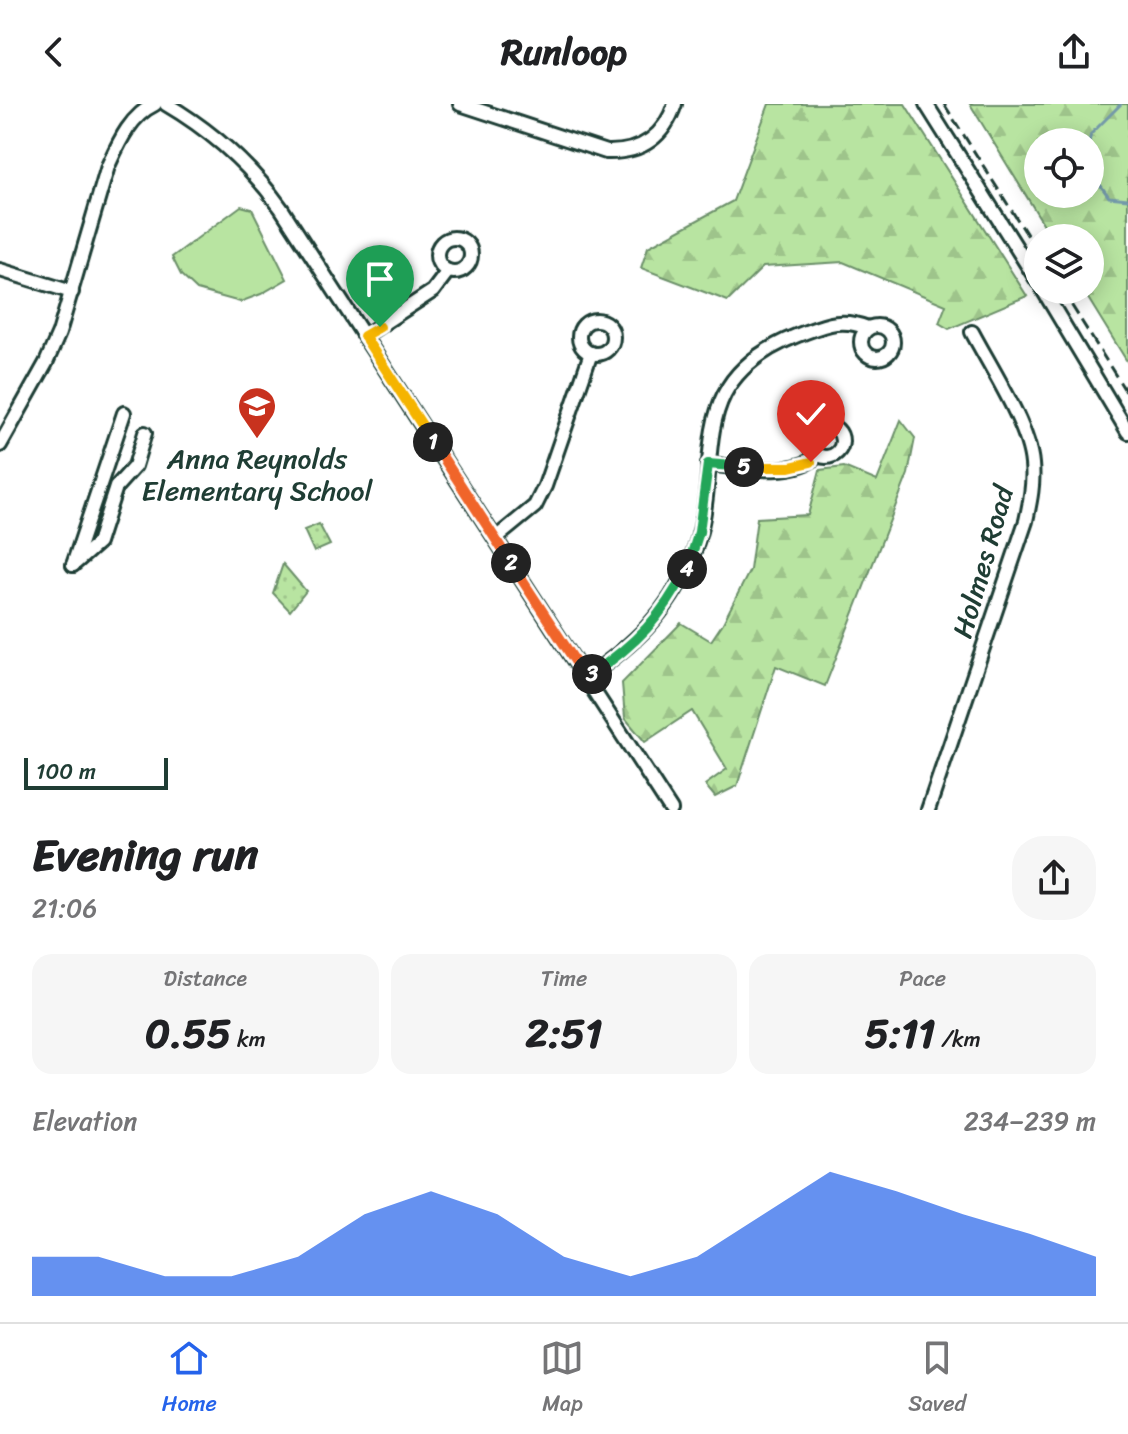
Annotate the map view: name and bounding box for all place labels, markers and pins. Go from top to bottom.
pin [346,245,414,327]
pin [777,380,845,462]
school or university icon: Anna Reynolds Elementary School [236,385,278,440]
pin: 1 [413,422,453,462]
place label: Anna Reynolds Elementary School [141,434,374,515]
pin: 5 [724,447,764,487]
pin: 2 [491,543,531,583]
pin: 4 [667,549,707,589]
pin: 3 [572,654,612,694]

